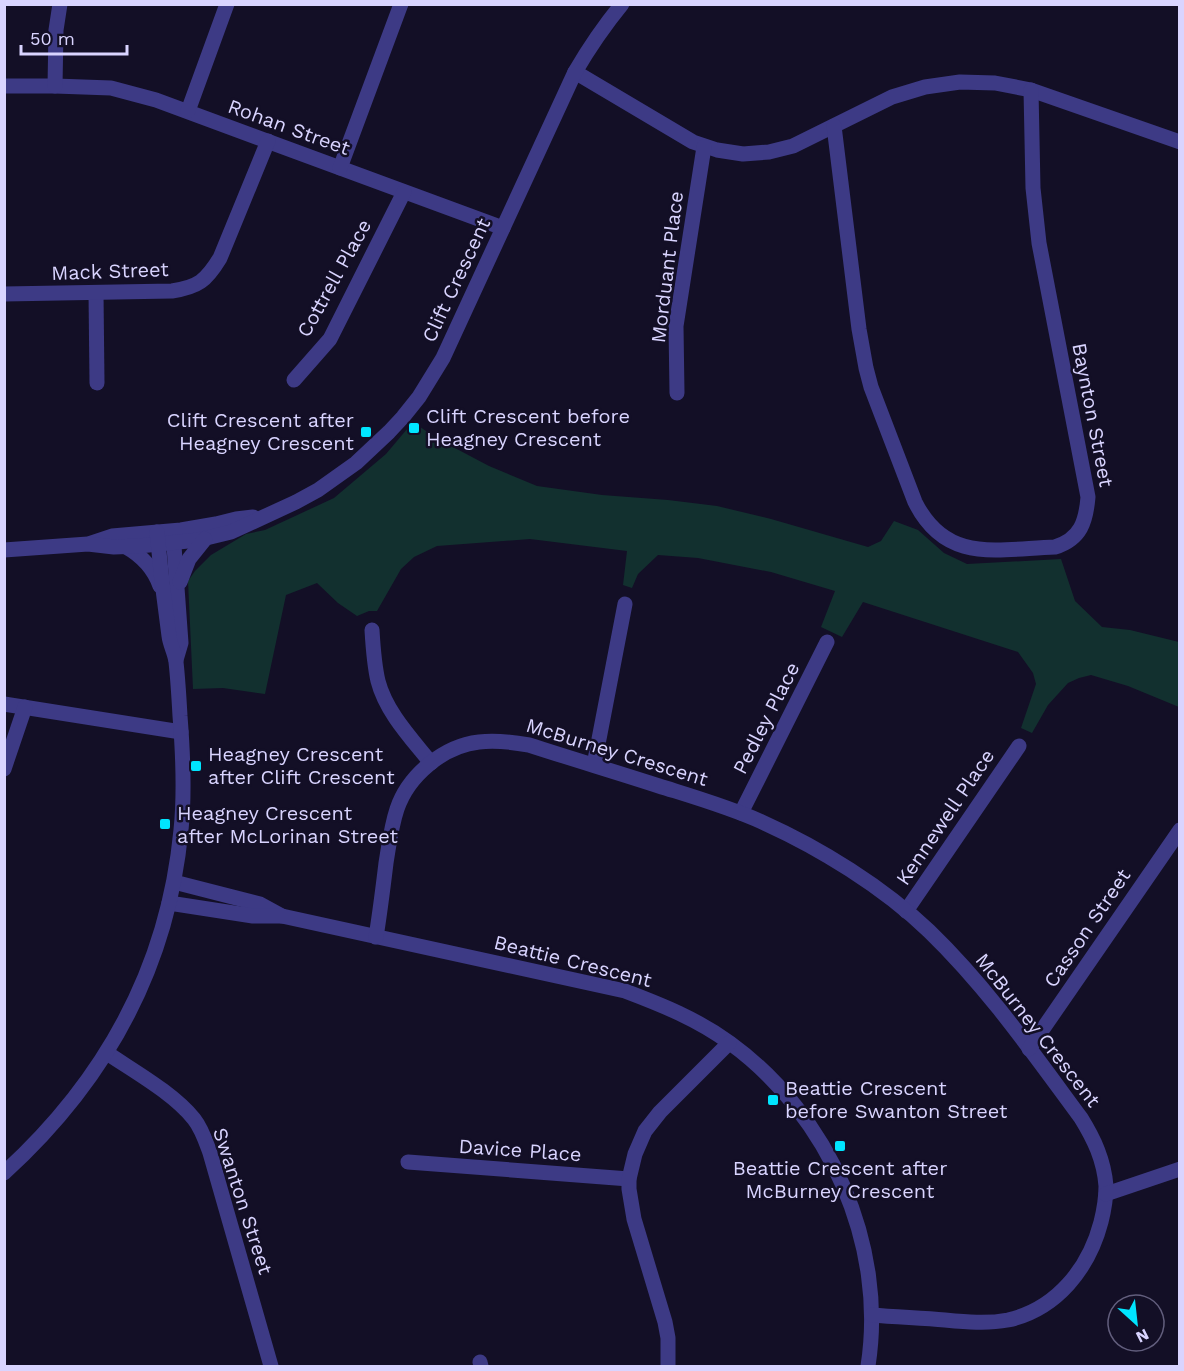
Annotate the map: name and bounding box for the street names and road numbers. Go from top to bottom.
street label: Rohan Street [225,94,354,160]
street label: Morduant Place [646,190,688,344]
street label: Clift Crescent [417,214,495,346]
street label: Cottrell Place [292,215,376,341]
street label: Mack Street [51,257,170,285]
street label: Baynton Street [1067,341,1119,490]
street label: Pedley Place [728,658,804,778]
street label: McBurney Crescent [523,713,711,791]
street label: Kennewell Place [891,745,999,889]
street label: Casson Street [1039,864,1136,992]
street label: Beattie Crescent [492,930,655,992]
street label: McBurney Crescent [970,948,1106,1112]
street label: Swanton Street [208,1125,278,1278]
street label: Davice Place [458,1134,582,1166]

